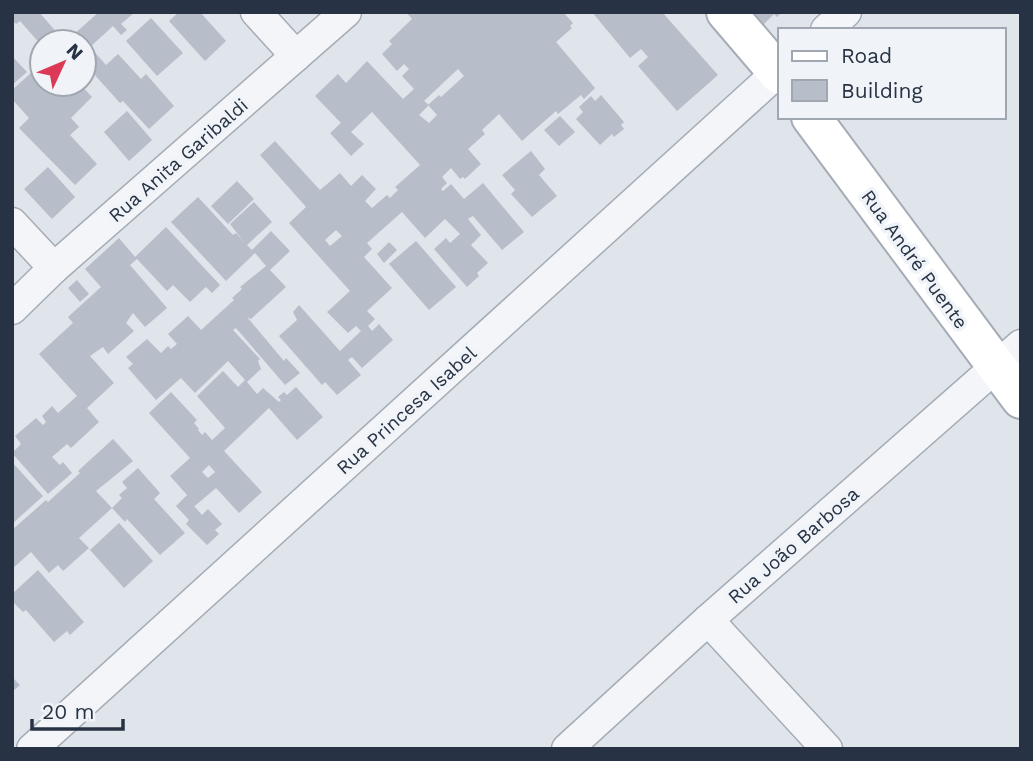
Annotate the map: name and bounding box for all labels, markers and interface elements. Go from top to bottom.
north arrow [28,28,98,98]
legend [778,28,1005,119]
text: N [62,38,88,65]
text: Road [841,43,892,68]
text: Building [841,78,923,103]
street label: Rua Anita Garibaldi [104,94,253,227]
street label: Rua André Puente [856,185,973,333]
street label: Rua Princesa Isabel [332,341,481,479]
street label: Rua João Barbosa [723,482,864,609]
scale bar [32,688,122,732]
text: 20 m [42,699,94,724]

